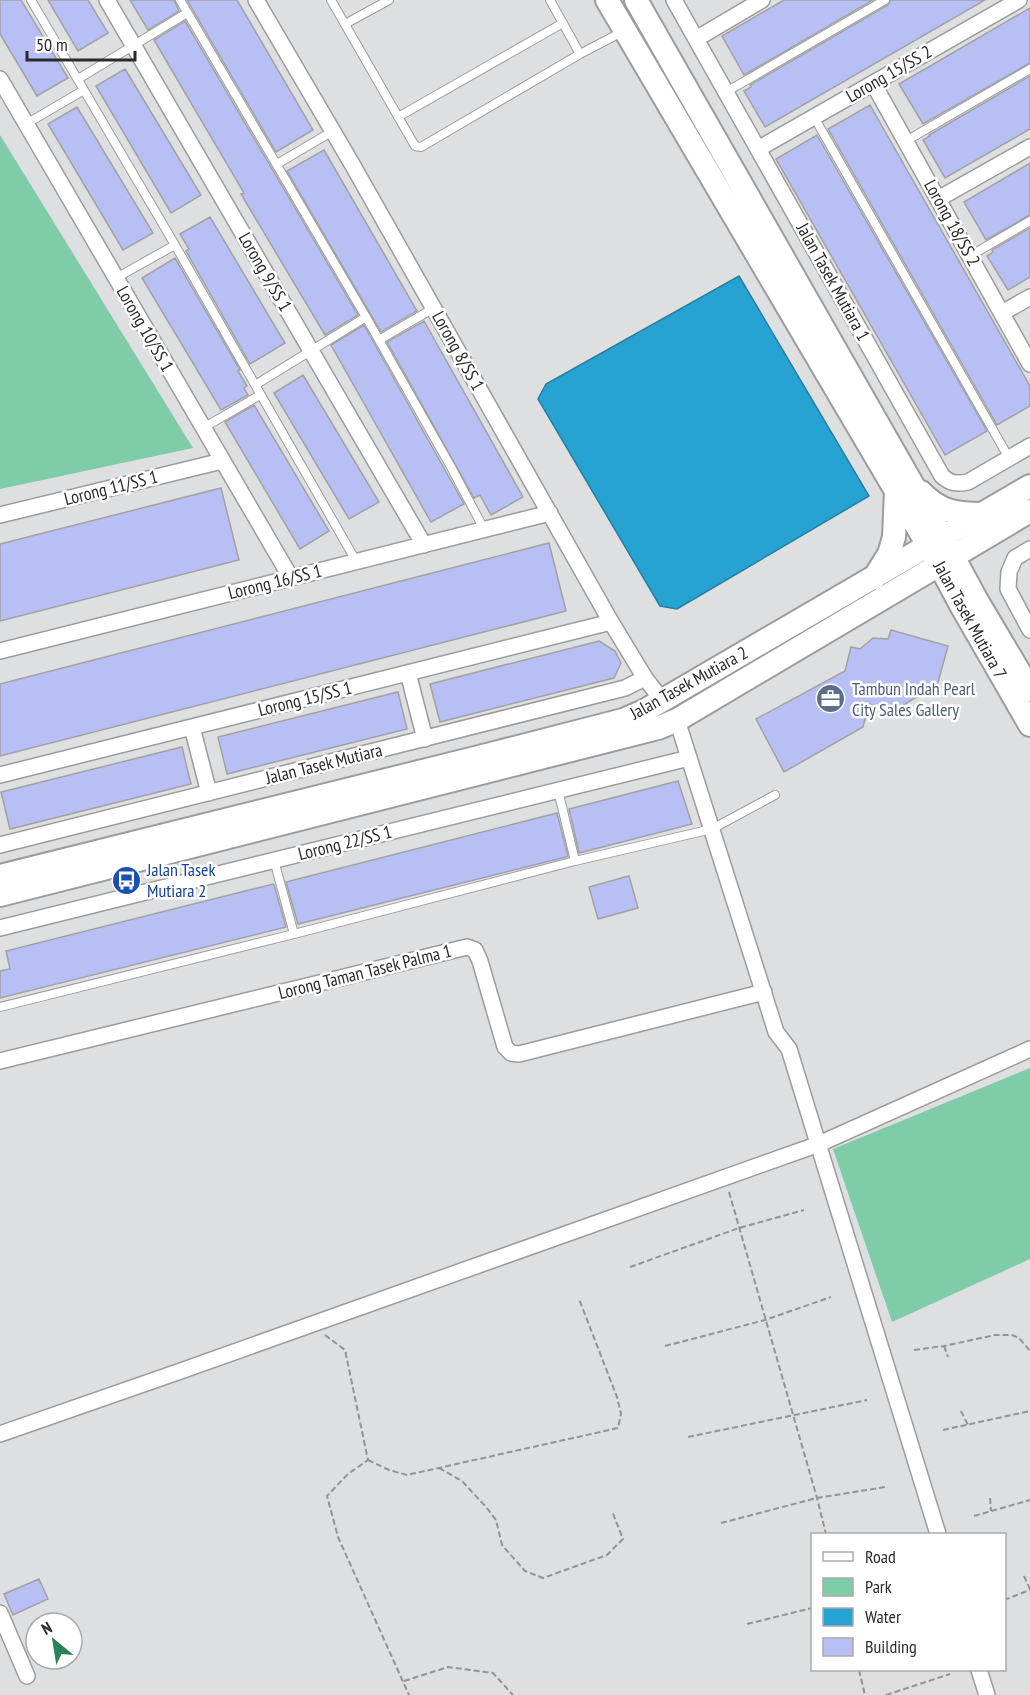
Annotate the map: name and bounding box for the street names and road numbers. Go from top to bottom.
street label: Lorong 15/SS 2 [842,40,936,107]
street label: Lorong 18/SS 2 [919,175,986,270]
street label: Jalan Tasek Mutiara 1 [791,218,875,345]
street label: Lorong 9/SS 1 [234,228,297,315]
street label: Lorong 10/SS 1 [112,282,179,376]
street label: Lorong 8/SS 1 [427,307,490,395]
street label: Lorong 11/SS 1 [62,465,160,510]
street label: Jalan Tasek Mutiara 7 [928,556,1012,683]
street label: Lorong 16/SS 1 [226,559,324,604]
street label: Jalan Tasek Mutiara 2 [625,641,752,725]
street label: Lorong 15/SS 1 [256,676,354,721]
street label: Jalan Tasek Mutiara [262,738,385,789]
street label: Lorong 22/SS 1 [296,820,394,865]
street label: Lorong Taman Tasek Palma 1 [276,939,454,1004]

